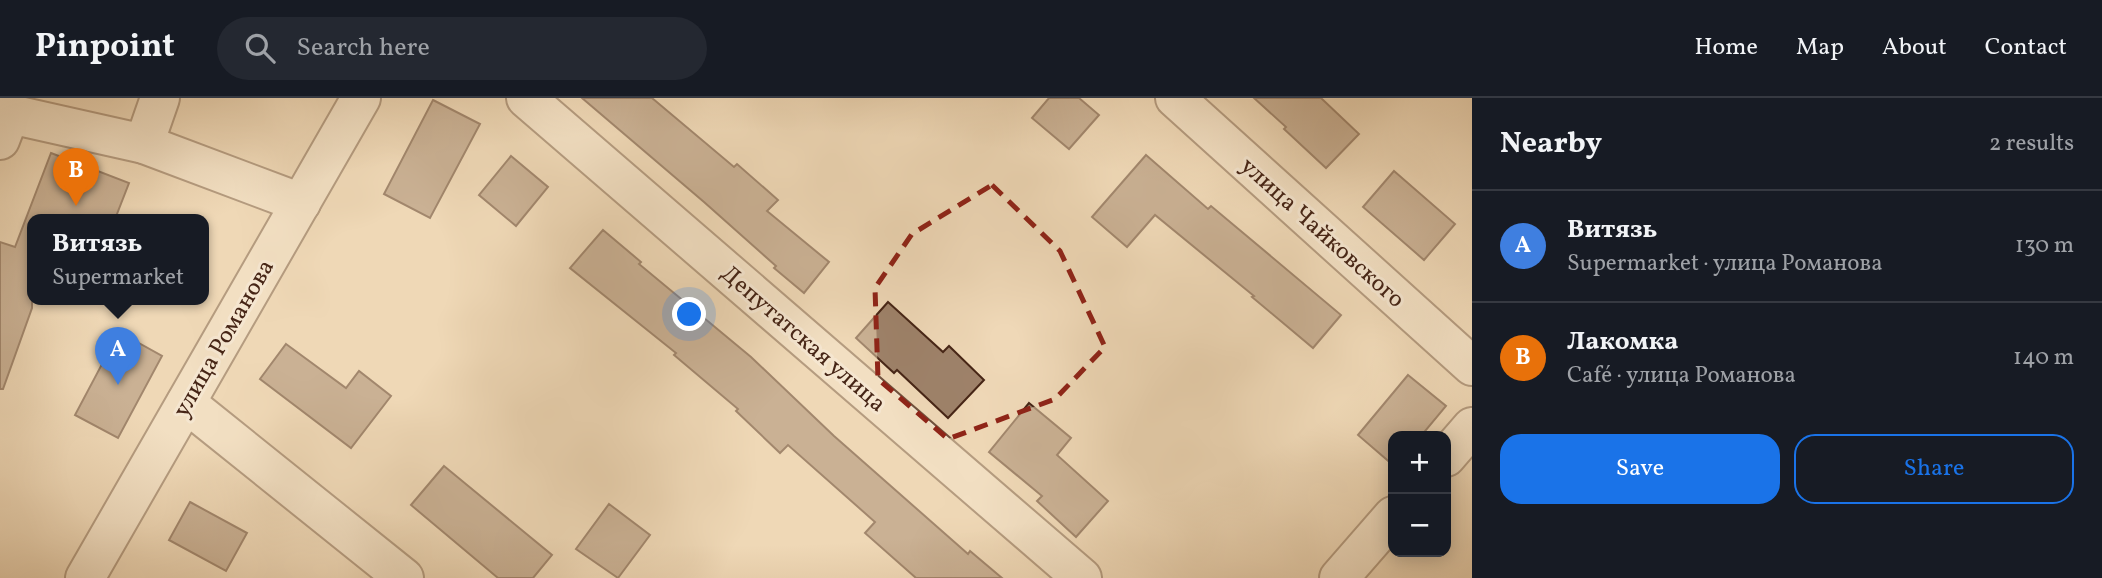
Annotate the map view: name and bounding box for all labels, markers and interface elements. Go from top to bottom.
search box [217,17,707,80]
text: Pinpoint [35,25,175,71]
icon: search [241,29,279,67]
text: Search here [297,30,430,66]
text: Home [1694,31,1758,65]
text: Map [1796,31,1844,65]
text: About [1882,31,1947,65]
text: Contact [1985,31,2067,65]
text: Nearby [1500,123,1602,165]
text: 2 results [1989,128,2074,160]
pin: B [53,148,99,206]
street label: улица Чайковского [1232,150,1412,317]
text: Витязь [1567,212,1657,248]
popup [27,214,209,305]
text: Витязь [52,226,142,262]
text: A [1515,230,1531,262]
text: 130 m [2015,230,2074,262]
text: Supermarket · улица Романова [1567,248,1883,280]
street label: улица Романова [166,254,284,424]
street label: Депутатская улица [713,258,893,421]
text: Supermarket [52,262,184,294]
your location [672,297,706,331]
text: Лакомка [1567,324,1679,360]
pin: A [95,327,141,385]
text: B [1515,342,1531,374]
text: 140 m [2013,342,2074,374]
text: Café · улица Романова [1567,360,1796,392]
map controls [1388,431,1451,557]
button: + [1388,431,1451,494]
button: Save [1500,434,1780,504]
button: Share [1794,434,2074,504]
button: − [1388,494,1451,557]

